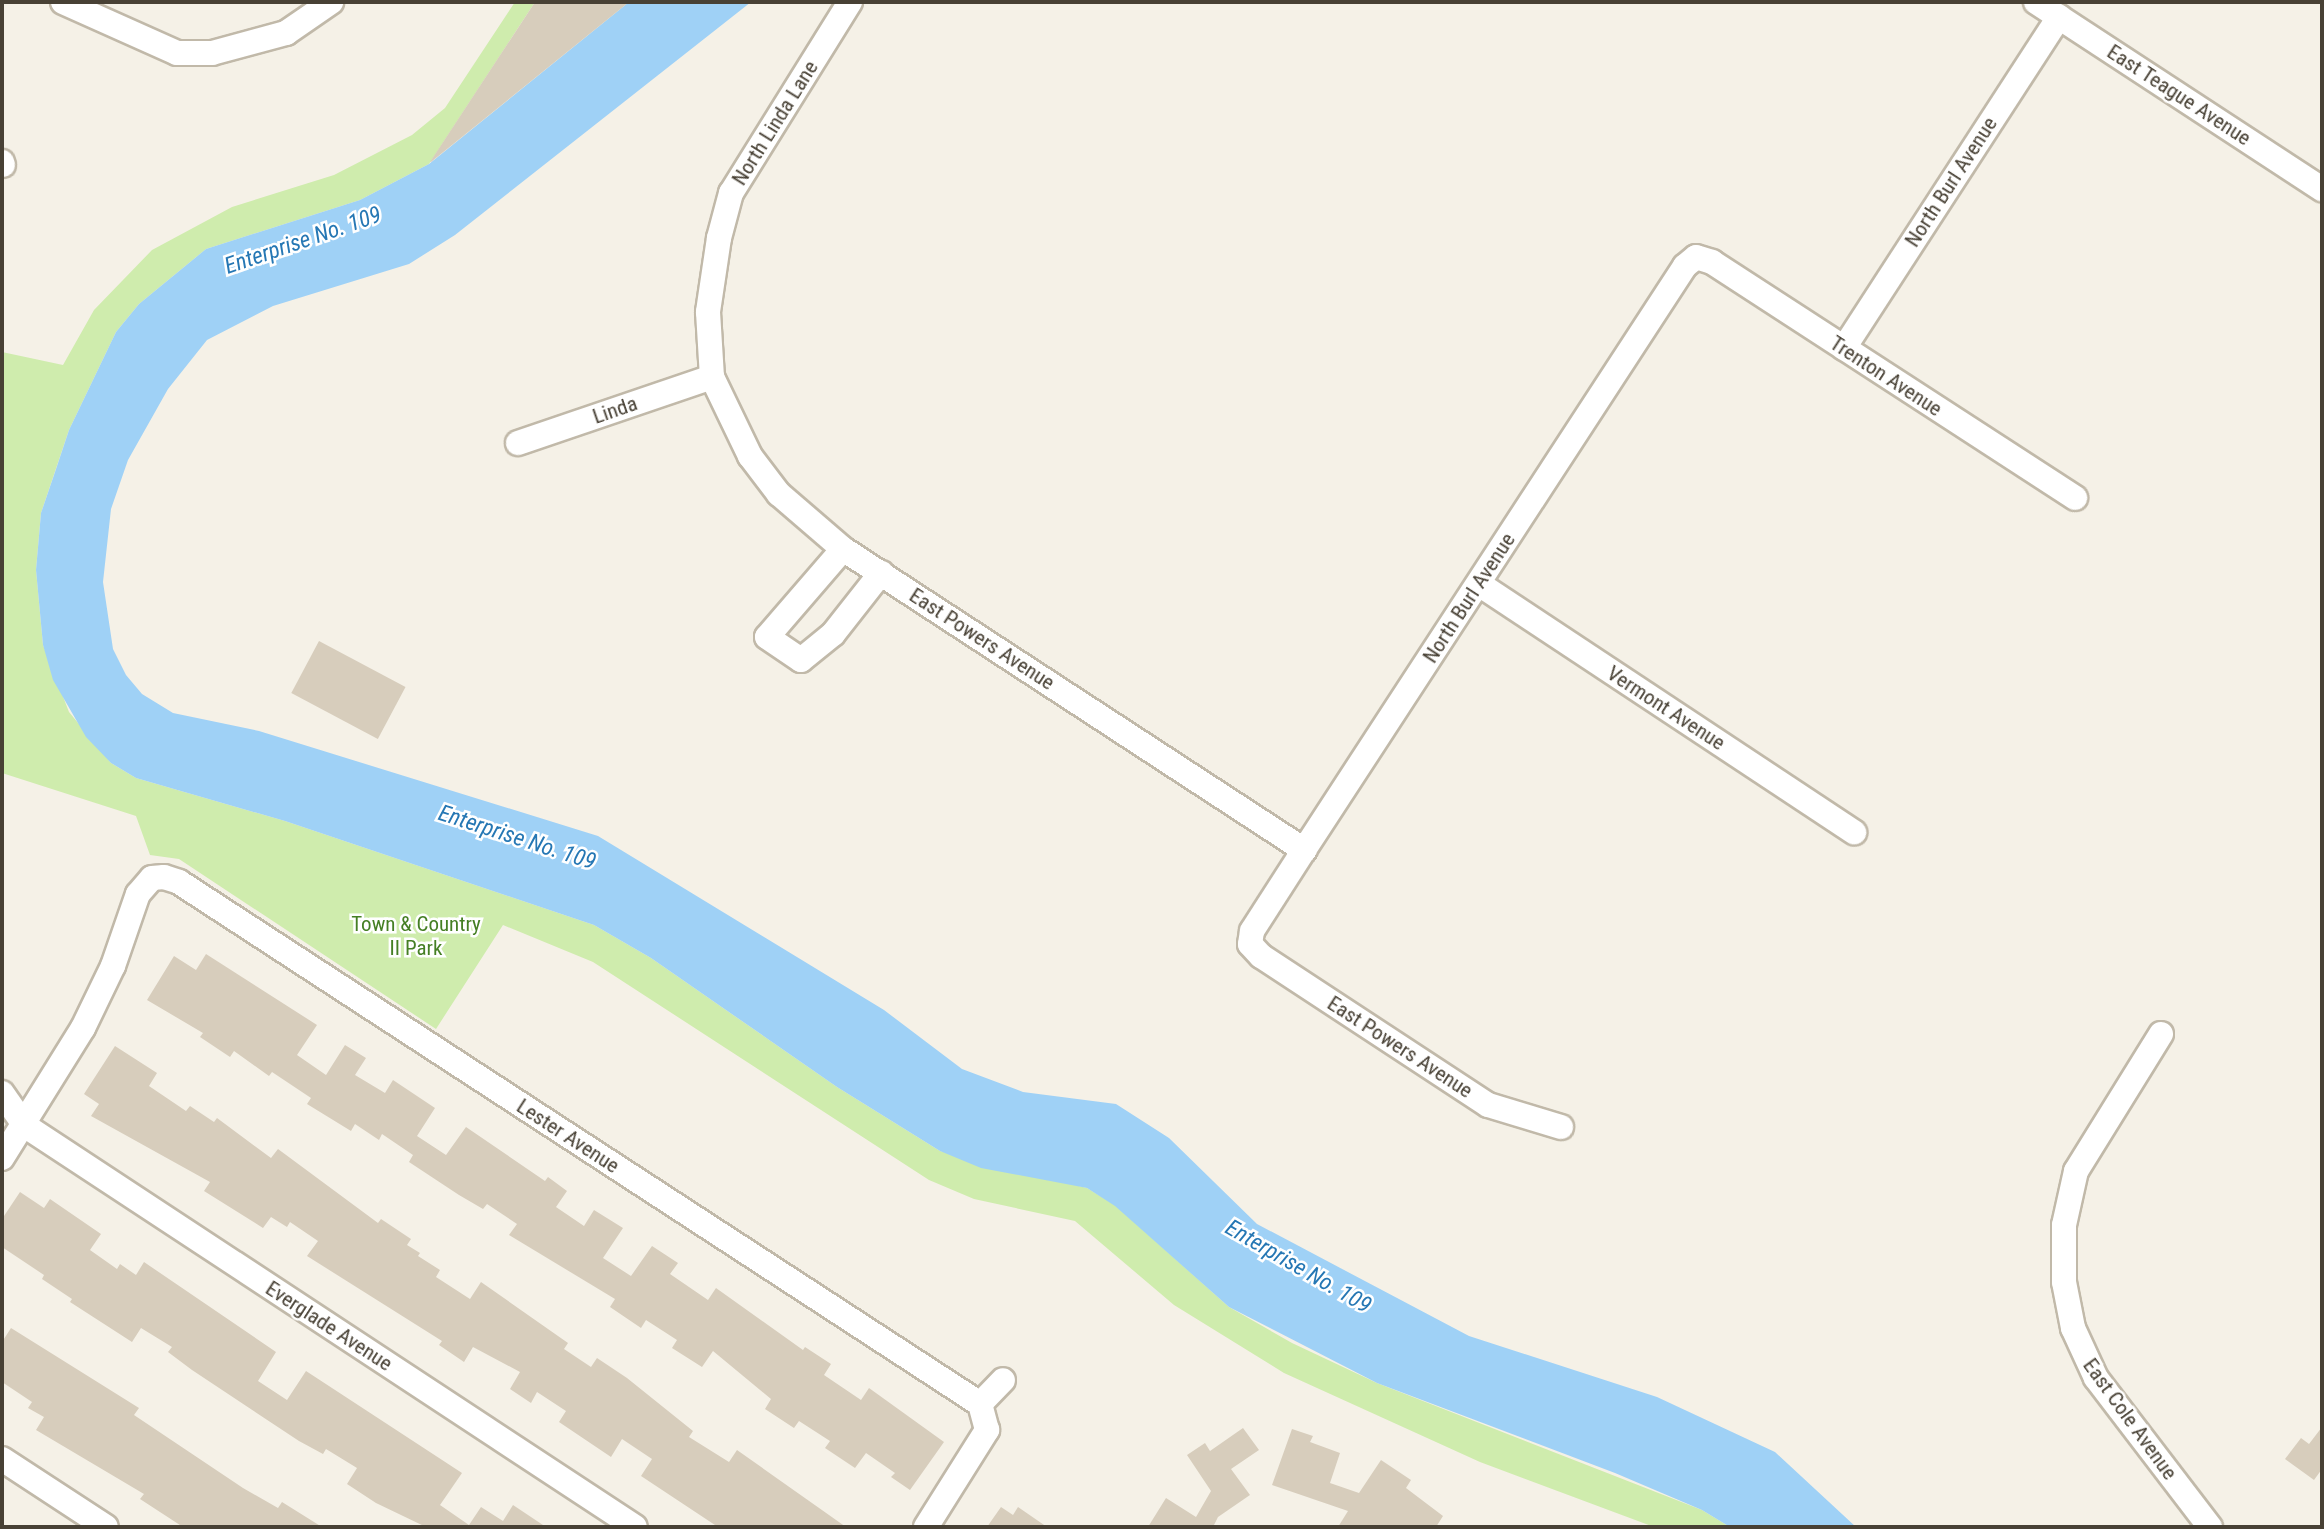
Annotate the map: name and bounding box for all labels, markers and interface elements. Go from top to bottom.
street label: East Teague Avenue [2102,39,2256,151]
street label: North Linda Lane [727,56,823,190]
street label: North Burl Avenue [1900,112,2002,252]
water label: Enterprise No. 109 [221,201,385,281]
street label: Trenton Avenue [1825,330,1947,422]
street label: Linda [589,391,641,429]
street label: North Burl Avenue [1418,528,1520,668]
street label: East Powers Avenue [905,583,1059,695]
street label: Vermont Avenue [1602,661,1730,755]
water label: Enterprise No. 109 [435,800,599,876]
park label: Town & Country II Park [351,911,481,961]
street label: East Powers Avenue [1323,991,1477,1103]
street label: Lester Avenue [512,1094,624,1178]
water label: Enterprise No. 109 [1220,1214,1376,1320]
street label: Everglade Avenue [261,1276,397,1376]
street label: East Cole Avenue [2078,1354,2182,1484]

